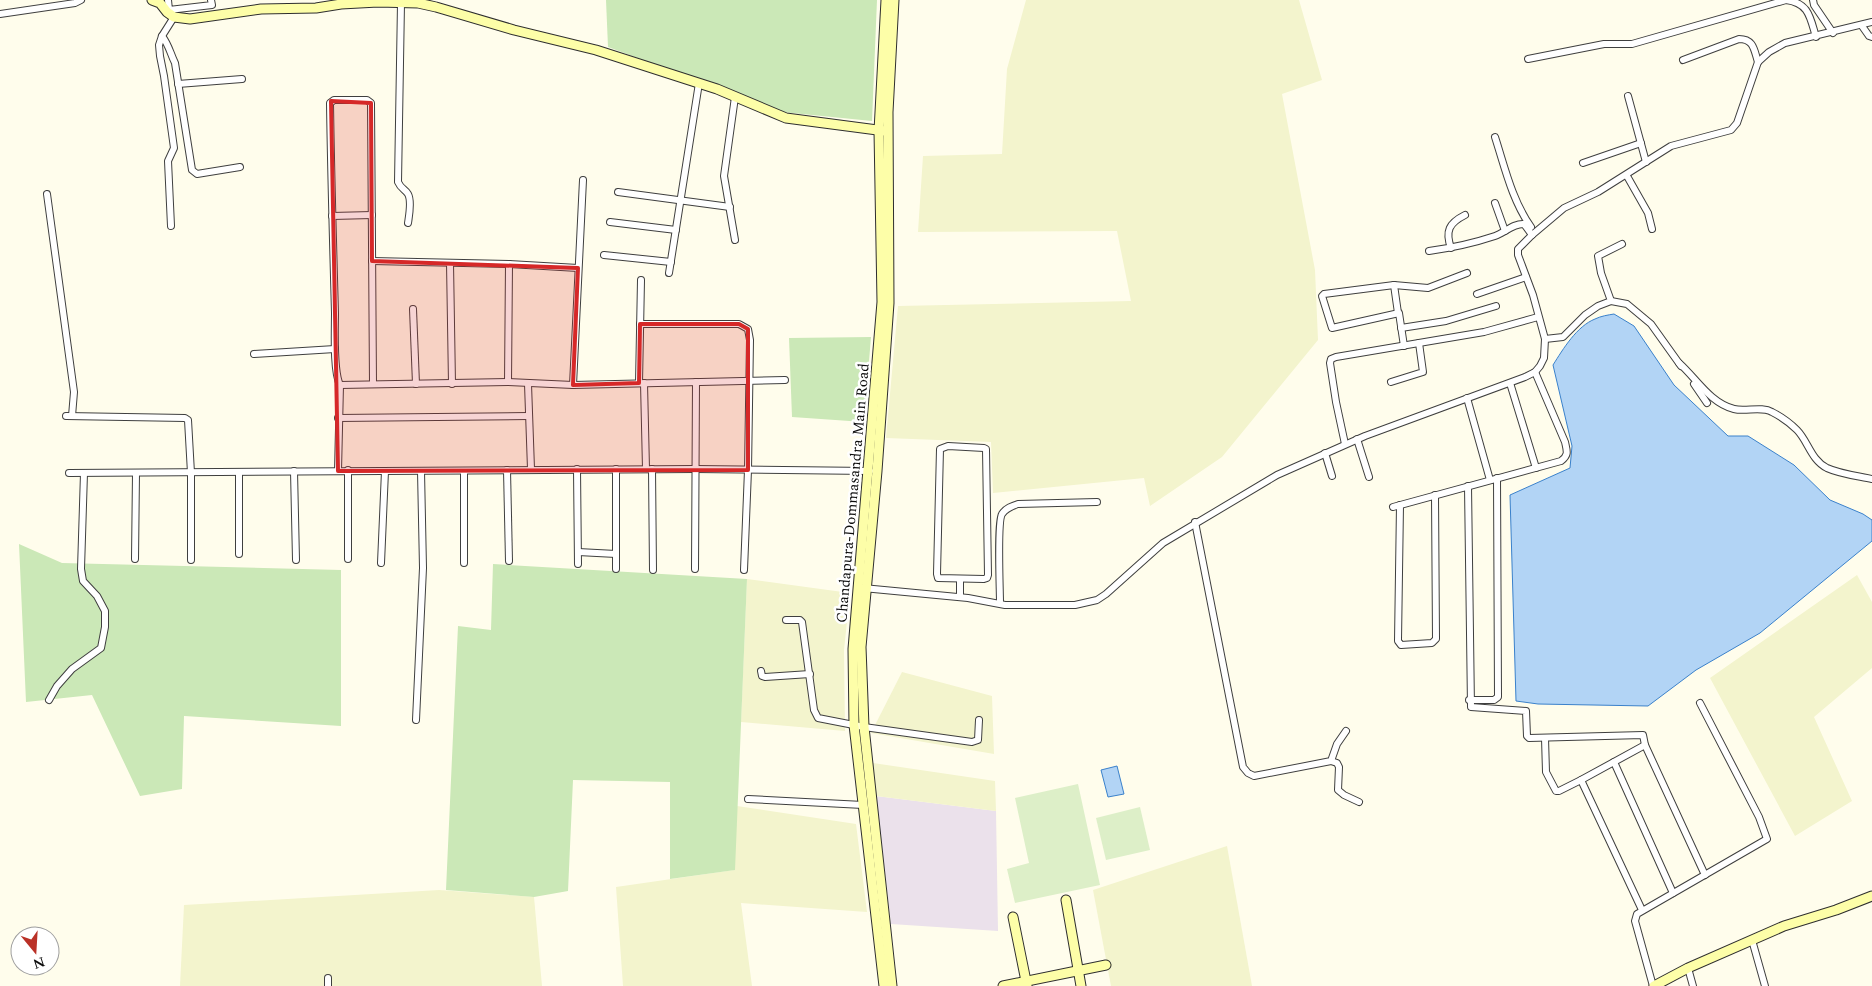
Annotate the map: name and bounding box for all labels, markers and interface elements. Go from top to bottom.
street label: Chandapura-Dommasandra Main Road [830,362,876,624]
north arrow [10,926,60,976]
text: N [30,951,48,975]

